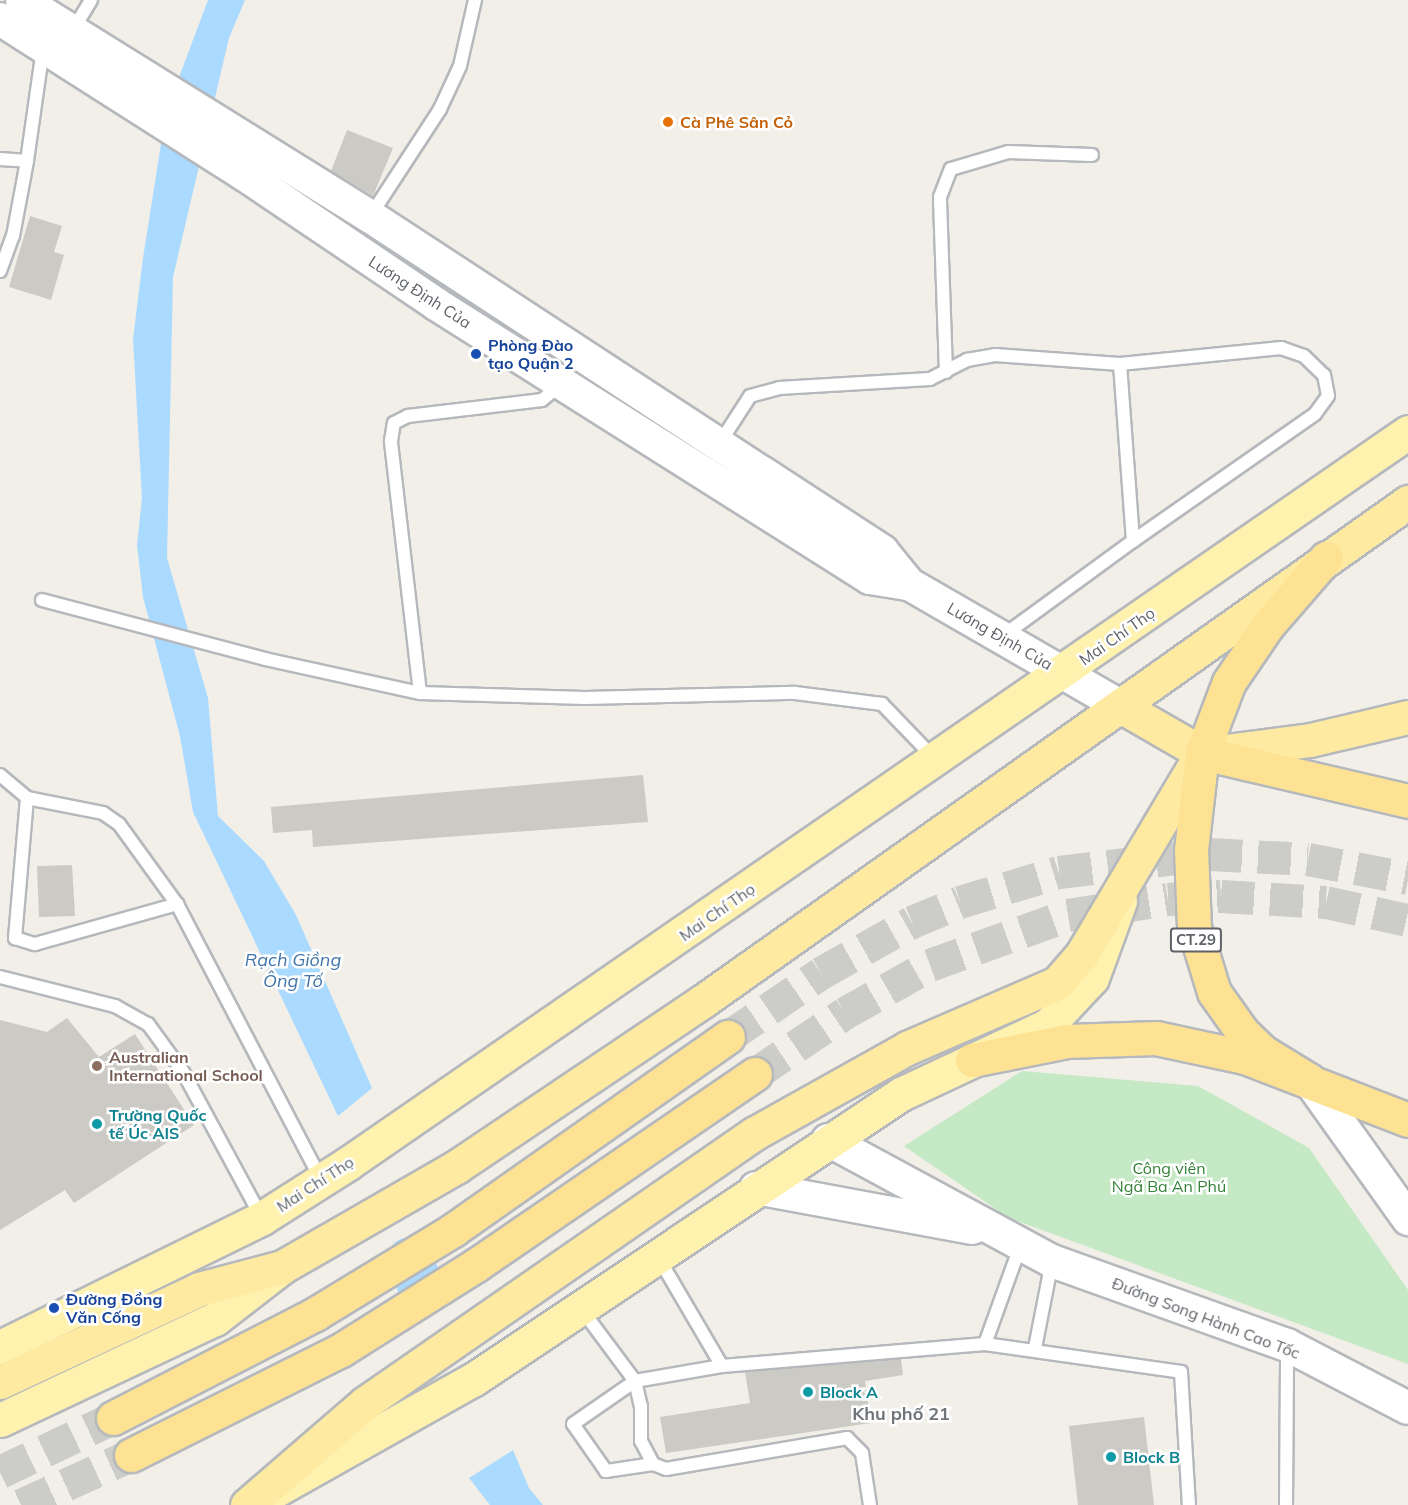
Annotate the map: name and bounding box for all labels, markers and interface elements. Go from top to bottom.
place label: Cà Phê Sân Cỏ [680,112,793,132]
marker: Cà Phê Sân Cỏ [661,115,675,129]
street label: Lương Định Của [365,252,475,332]
place label: Phòng Đào tạo Quận 2 [488,335,574,373]
marker: Phòng Đào tạo Quận 2 [469,347,483,361]
street label: Lương Định Của [944,598,1056,674]
street label: Mai Chí Thọ [1076,603,1158,669]
street label: Mai Chí Thọ [676,879,758,945]
road number: CT.29 [1169,928,1223,952]
water label: Rạch Giồng Ông Tố [245,950,341,992]
place label: Australian International School [109,1047,263,1085]
marker: Australian International School [90,1059,104,1073]
place label: Trường Quốc tế Úc AIS [109,1105,207,1143]
marker: Trường Quốc tế Úc AIS [90,1117,104,1131]
street label: Mai Chí Thọ [273,1152,357,1216]
park label: Công viên Ngã Ba An Phú [1112,1158,1226,1196]
street label: Đường Song Hành Cao Tốc [1109,1273,1303,1363]
place label: Đường Đồng Văn Cống [66,1289,162,1327]
marker: Đường Đồng Văn Cống [47,1301,61,1315]
place label: Block A [820,1382,878,1402]
marker: Block A [801,1385,815,1399]
district label: Khu phố 21 [852,1403,950,1425]
place label: Block B [1123,1447,1180,1467]
marker: Block B [1104,1450,1118,1464]

